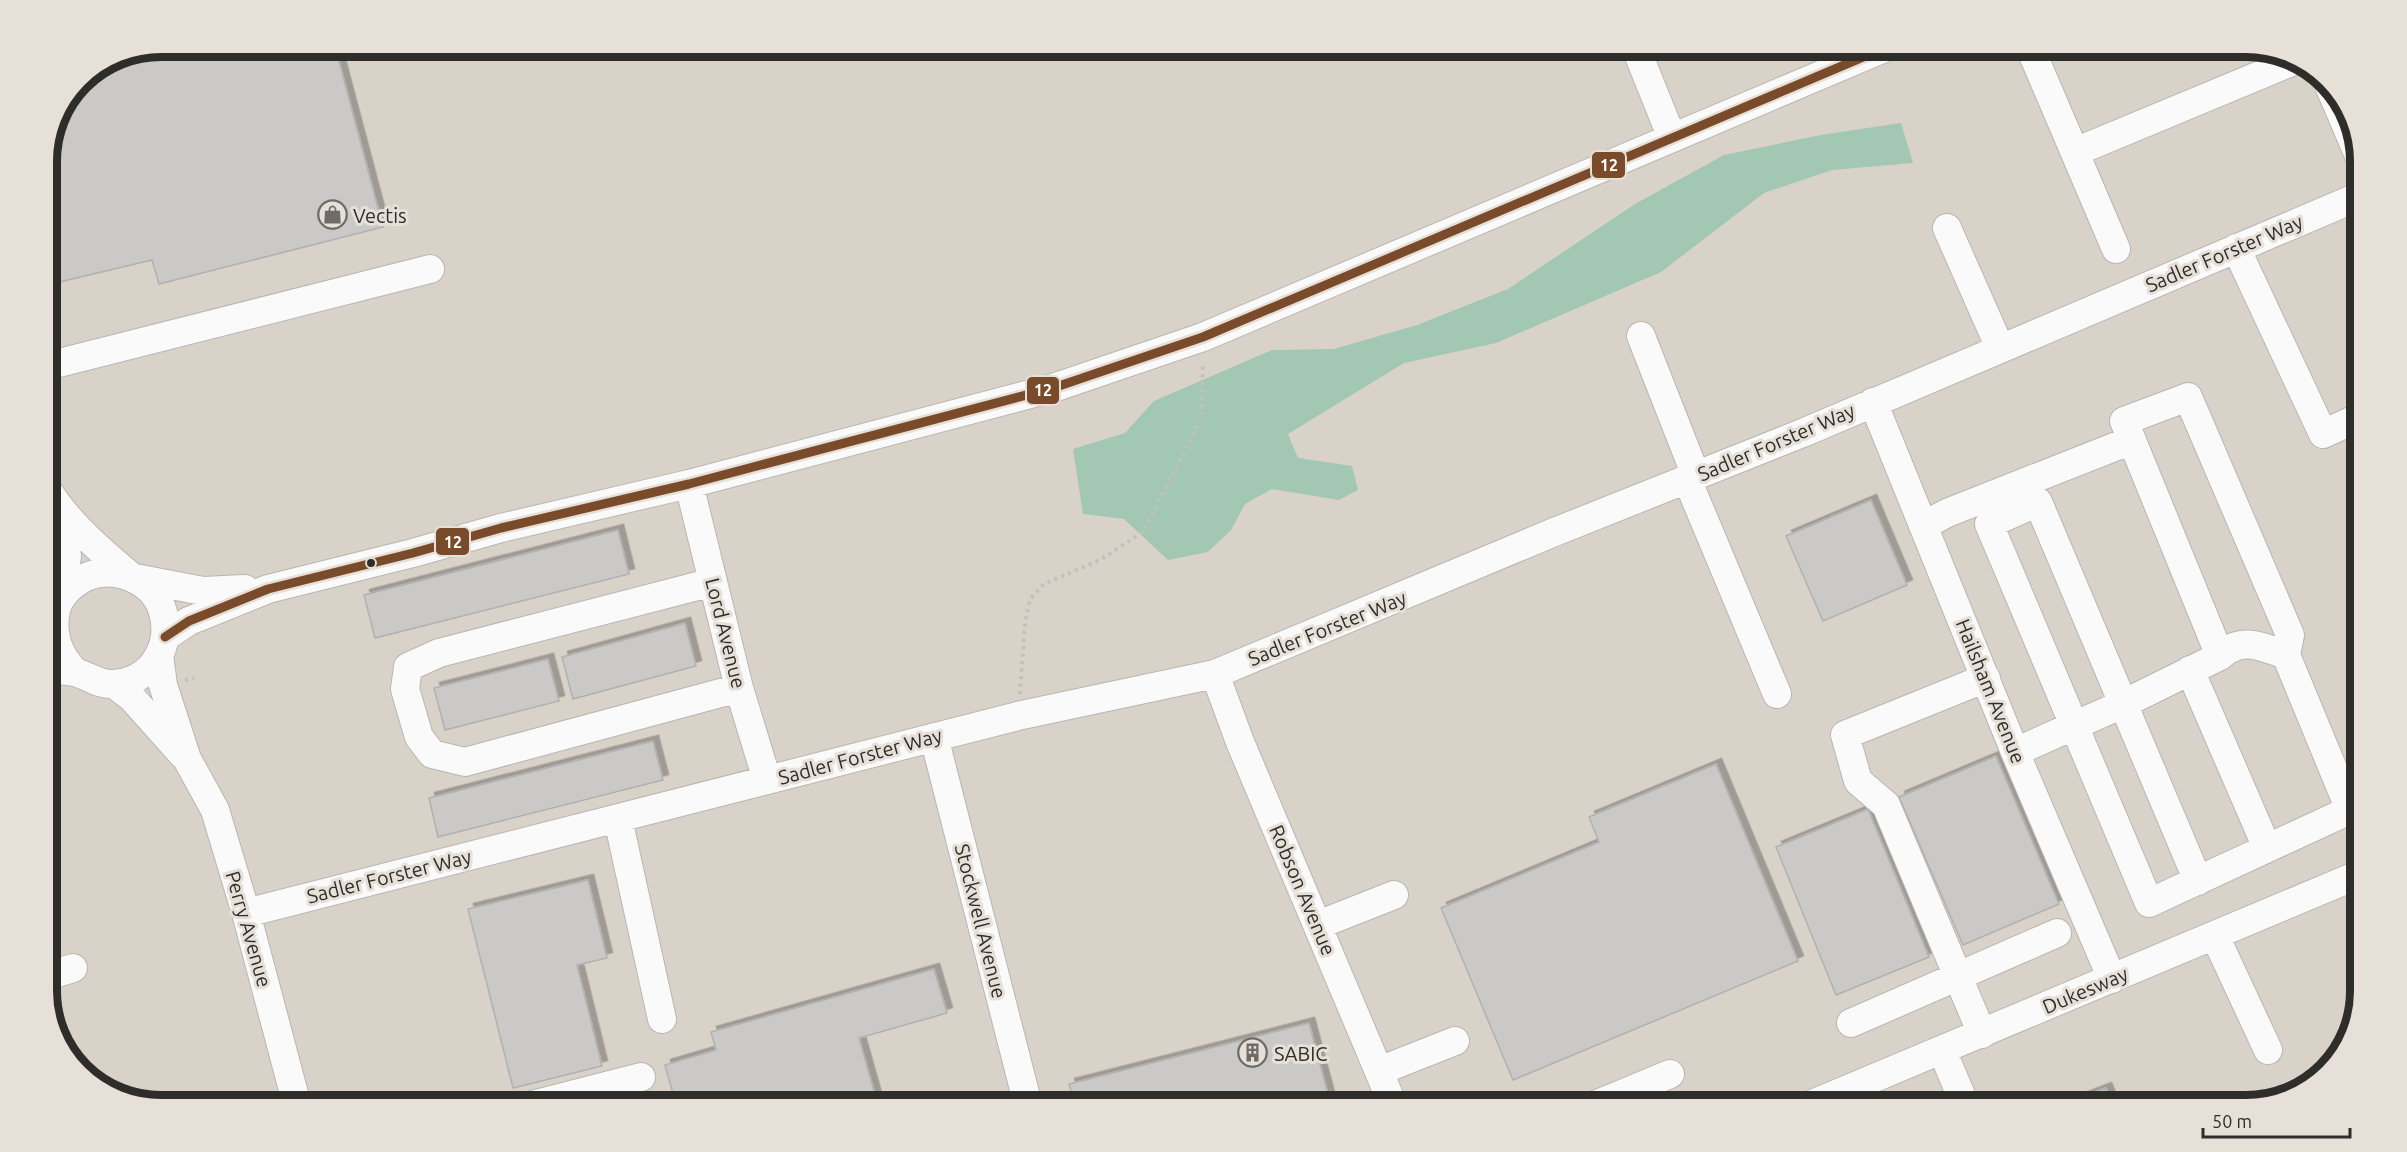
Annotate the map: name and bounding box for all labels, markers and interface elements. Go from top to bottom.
line badge: 12 [1591,151,1626,179]
text: 12 [1600,156,1618,174]
shop icon: Vectis [316,199,348,231]
place label: Vectis [353,204,407,227]
street label: Sadler Forster Way [2142,209,2306,296]
line badge: 12 [1026,376,1060,405]
text: 12 [1034,381,1052,399]
street label: Sadler Forster Way [1694,398,1858,485]
line badge: 12 [435,527,470,556]
text: 12 [444,533,462,551]
unlabelled marker [365,557,377,569]
street label: Lord Avenue [701,575,751,691]
street label: Sadler Forster Way [1245,586,1410,670]
street label: Hailsham Avenue [1952,615,2030,767]
street label: Sadler Forster Way [776,723,945,789]
street label: Robson Avenue [1265,821,1341,959]
street label: Stockwell Avenue [951,841,1011,1001]
street label: Sadler Forster Way [305,844,474,908]
street label: Perry Avenue [221,868,277,990]
street label: Dukesway [2039,962,2131,1018]
building icon: SABIC [1237,1037,1269,1069]
place label: SABIC [1274,1042,1328,1065]
scale bar [2203,1101,2350,1139]
text: 50 m [2212,1111,2252,1131]

